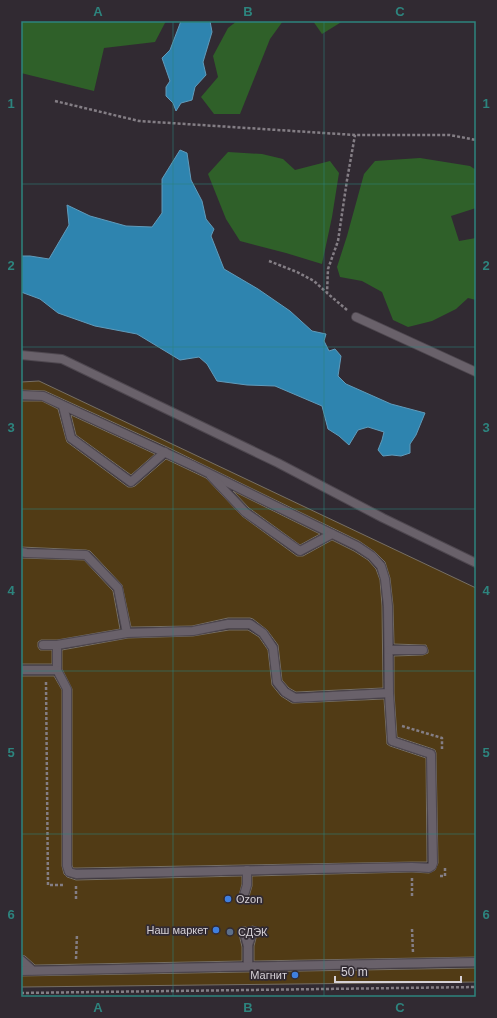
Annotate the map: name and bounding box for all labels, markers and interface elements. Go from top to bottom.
text: A [93,4,103,19]
text: B [243,4,253,19]
text: C [395,4,405,19]
text: 1 [7,96,15,111]
text: 1 [482,96,490,111]
text: 2 [7,258,15,273]
text: 2 [482,258,490,273]
text: 3 [7,420,15,435]
text: 3 [482,420,490,435]
text: 4 [7,583,15,598]
text: 4 [482,583,490,598]
text: 5 [7,745,15,760]
text: 5 [482,745,490,760]
place label: Ozon [236,893,262,905]
marker: Ozon [223,894,233,904]
text: 6 [7,907,15,922]
text: 6 [482,907,490,922]
place label: Наш маркет [147,924,208,936]
marker: Наш маркет [211,925,221,935]
place label: СДЭК [238,926,268,938]
marker: СДЭК [225,927,235,937]
scale bar [335,958,461,984]
text: 50 m [341,965,368,979]
place label: Магнит [250,969,287,981]
marker: Магнит [290,970,300,980]
text: A [93,1000,103,1015]
text: B [243,1000,253,1015]
text: C [395,1000,405,1015]

